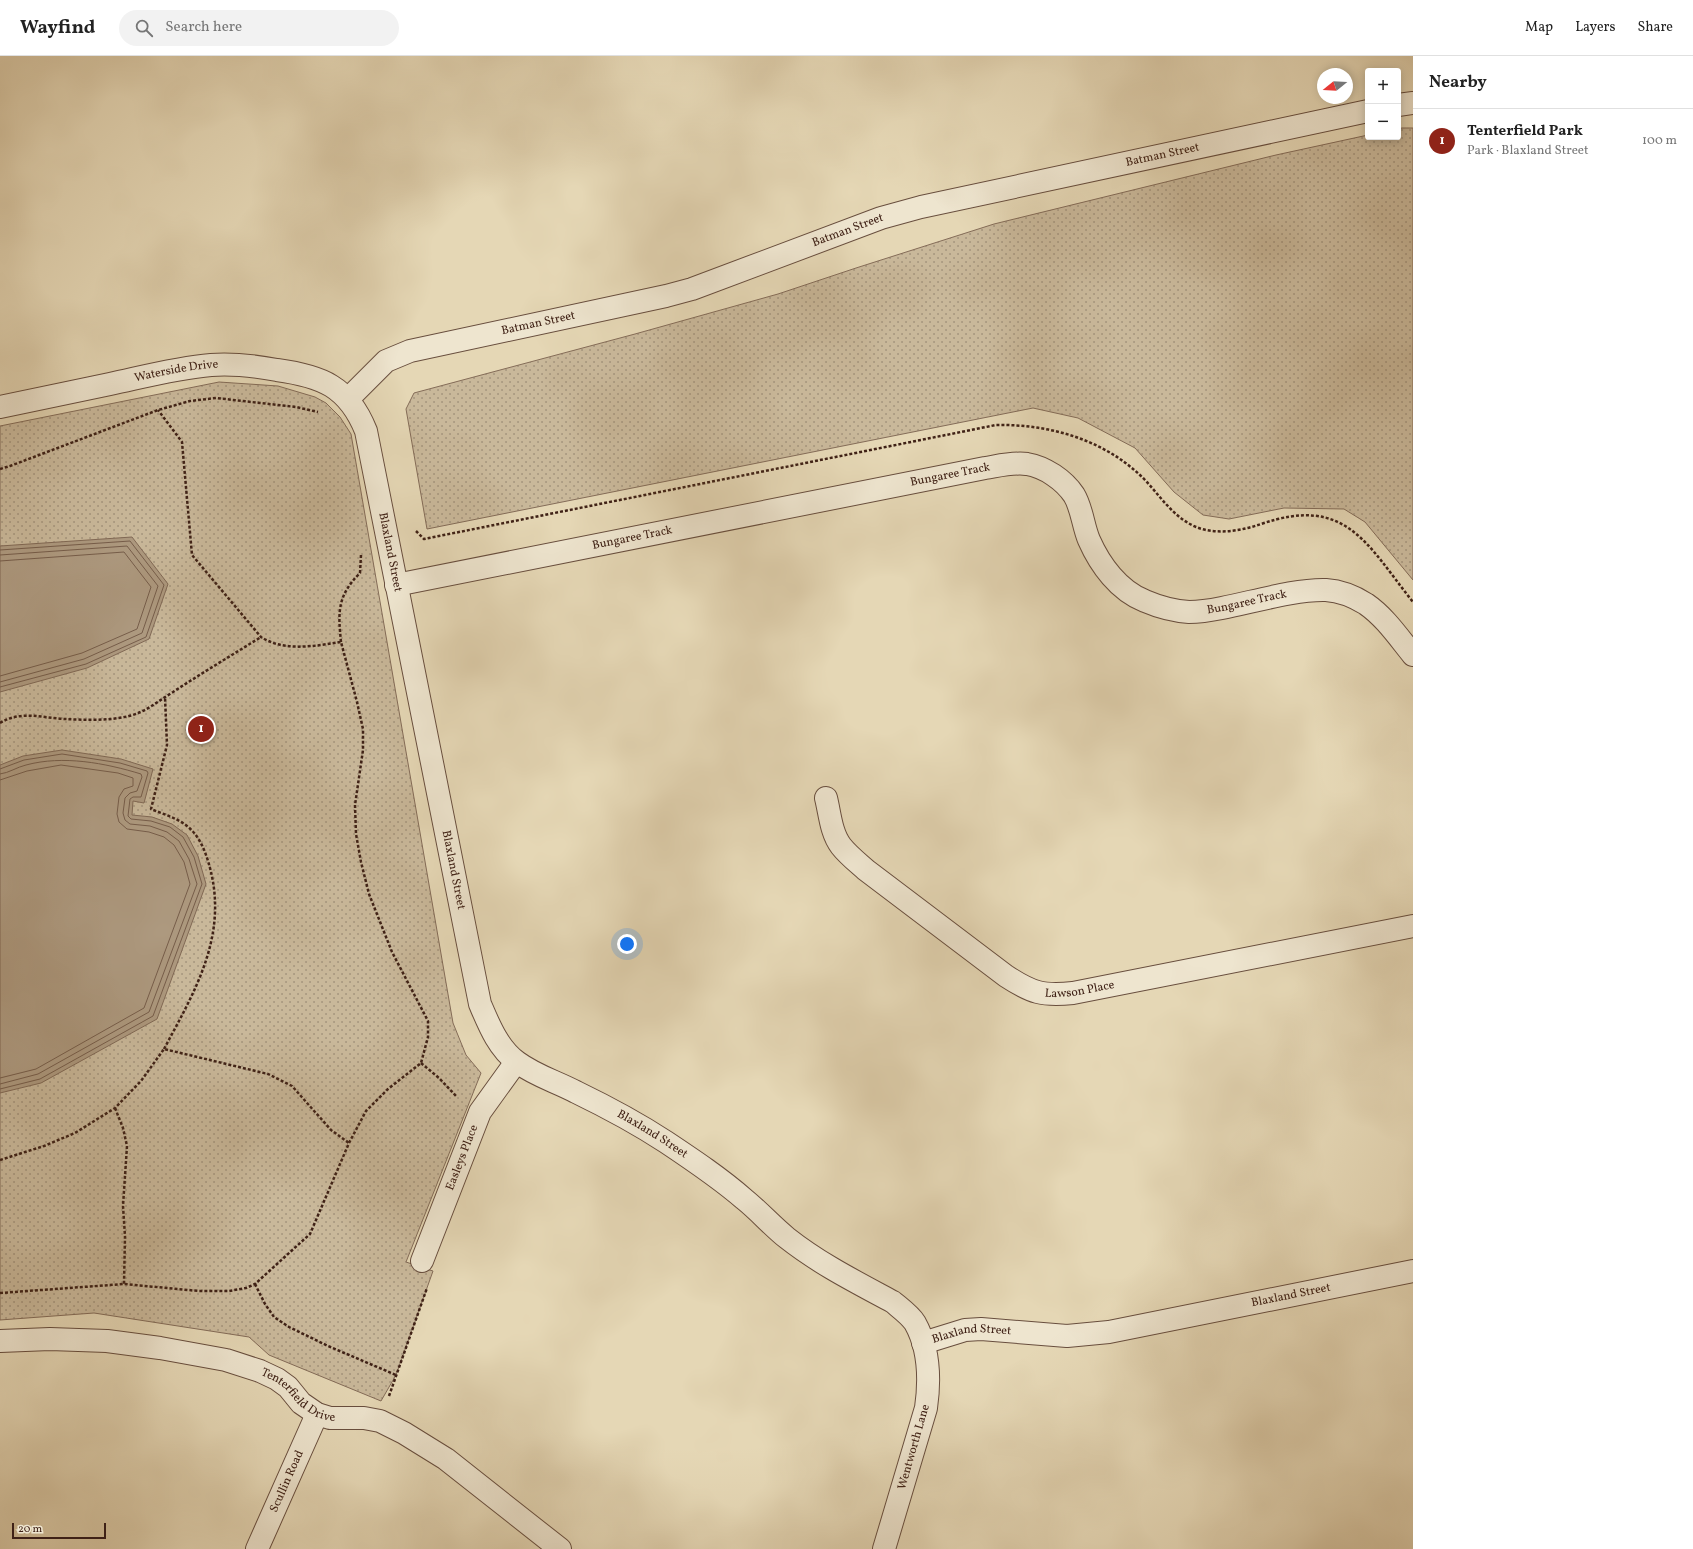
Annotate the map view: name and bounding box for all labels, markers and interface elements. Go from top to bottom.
search box [119,10,399,46]
text: Wayfind [20,15,95,41]
icon: search [133,17,155,39]
text: Search here [165,17,242,38]
text: Map [1525,18,1553,37]
text: Layers [1575,18,1615,37]
text: Share [1637,18,1673,37]
north arrow [1317,68,1353,104]
map controls [1365,68,1401,140]
button: + [1365,68,1401,104]
text: Nearby [1429,71,1487,94]
button: − [1365,104,1401,140]
text: Tenterfield Park [1467,121,1583,142]
text: 1 [1439,132,1445,150]
text: 100 m [1642,132,1677,150]
street label: Batman Street [1124,139,1201,171]
text: Park · Blaxland Street [1467,142,1589,160]
street label: Batman Street [810,210,885,251]
street label: Batman Street [500,308,577,339]
street label: Waterside Drive [133,356,219,386]
street label: Bungaree Track [909,459,992,491]
street label: Blaxland Street [374,511,406,593]
street label: Bungaree Track [591,522,674,554]
street label: Bungaree Track [1206,586,1288,619]
pin: 1 [188,714,214,744]
street label: Blaxland Street [438,829,469,911]
your location [617,934,637,954]
street label: Lawson Place [1044,977,1116,1002]
street label: Blaxland Street [614,1106,691,1162]
street label: Easleys Place [442,1122,482,1193]
street label: Blaxland Street [1250,1280,1332,1311]
street label: Blaxland Street [930,1321,1012,1348]
street label: Tenterfield Drive [258,1365,336,1426]
street label: Wentworth Lane [894,1402,934,1492]
street label: Scullin Road [266,1448,308,1515]
scale bar [12,1521,106,1540]
text: 20 m [18,1522,42,1537]

